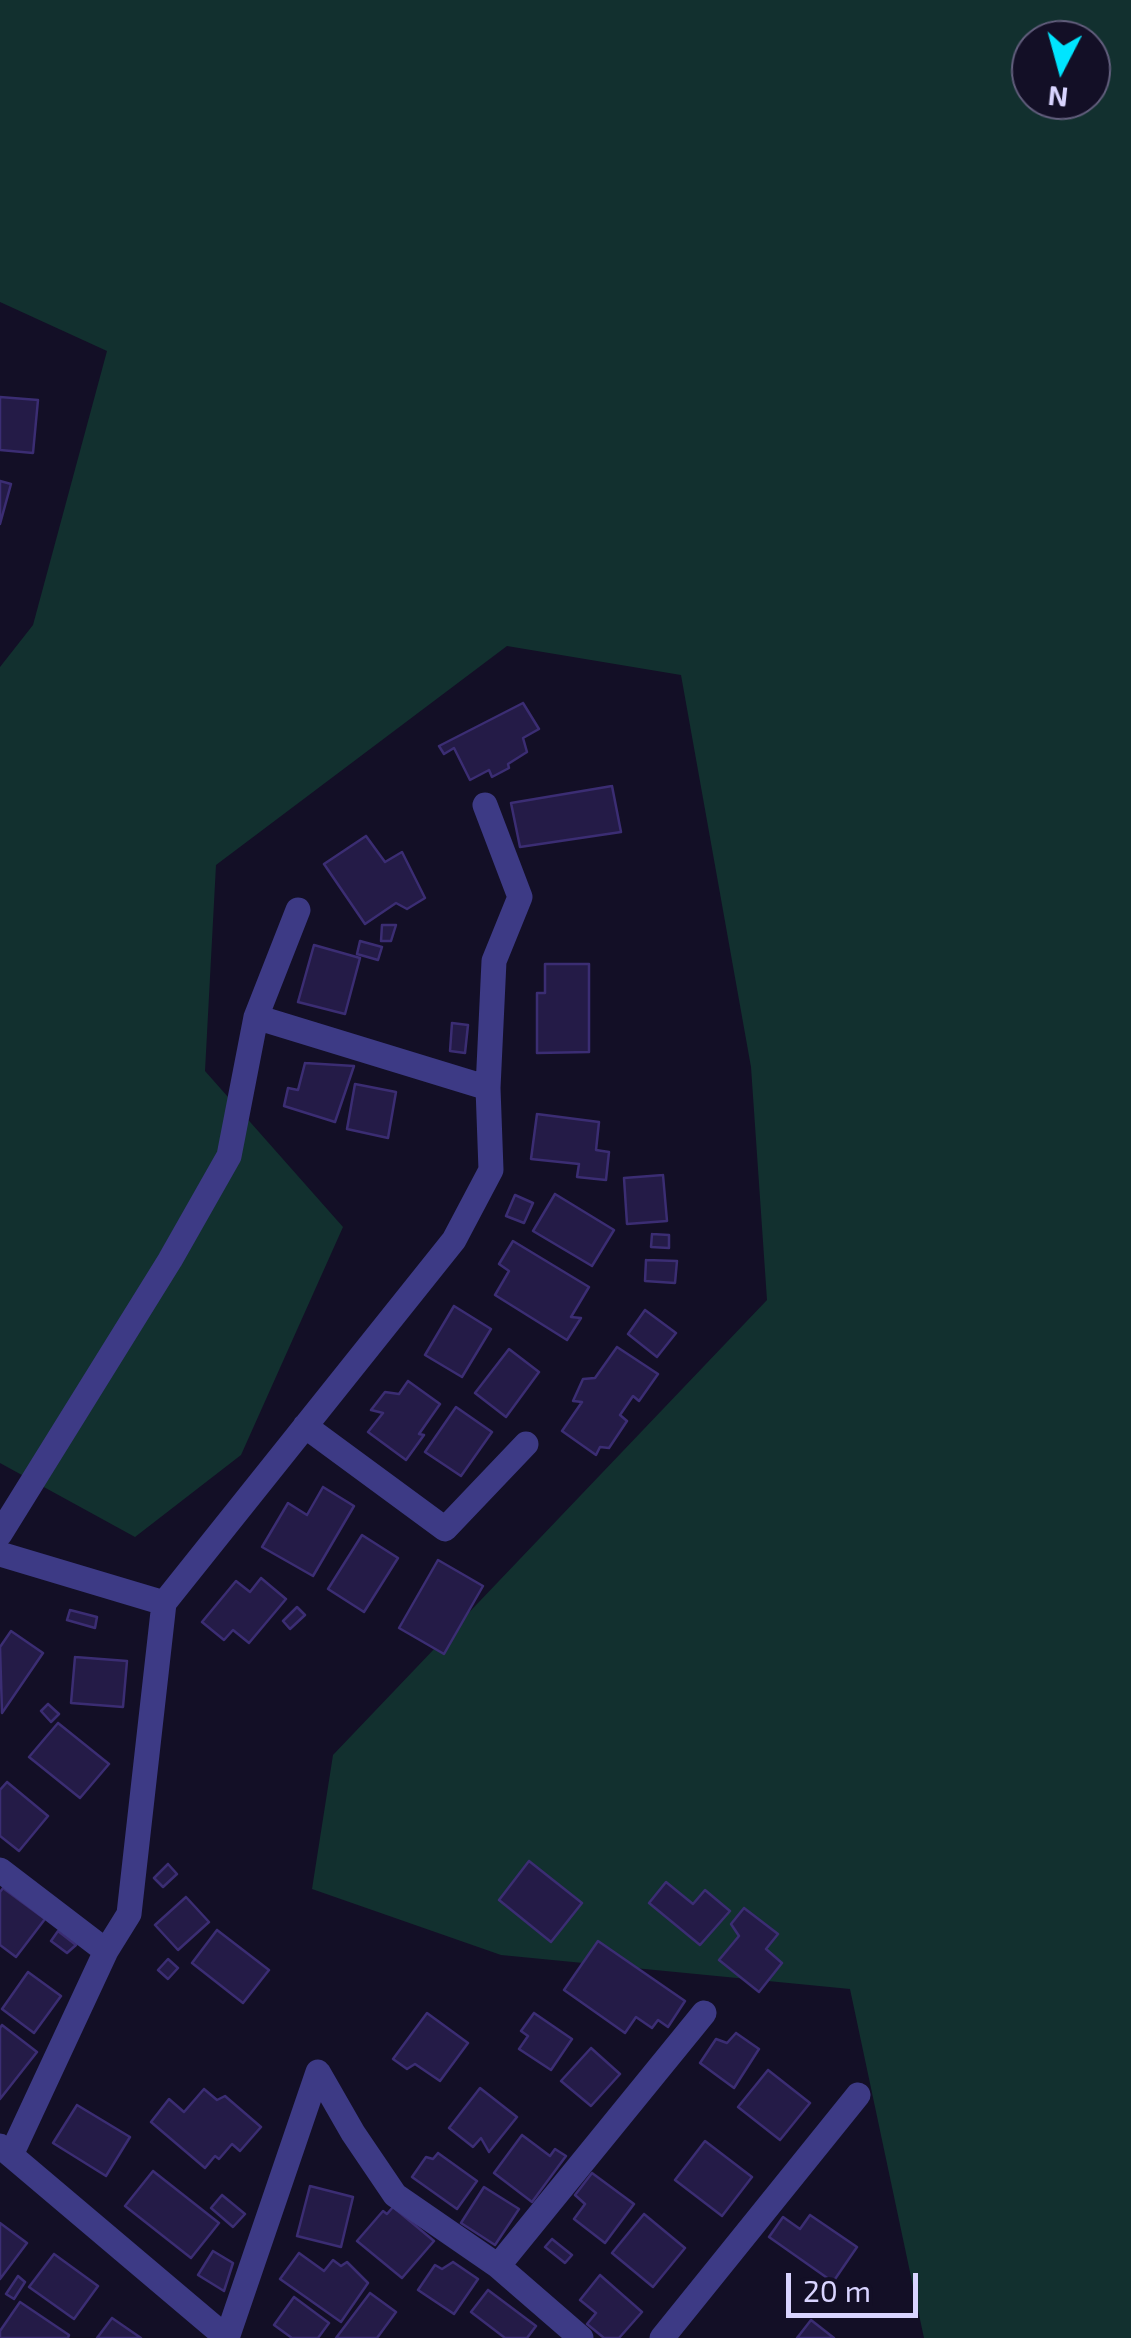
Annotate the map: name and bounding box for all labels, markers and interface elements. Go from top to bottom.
north arrow [1011,20,1111,120]
text: N [1046,80,1070,116]
scale bar [791,2253,924,2315]
text: 20 m [803,2272,871,2308]

